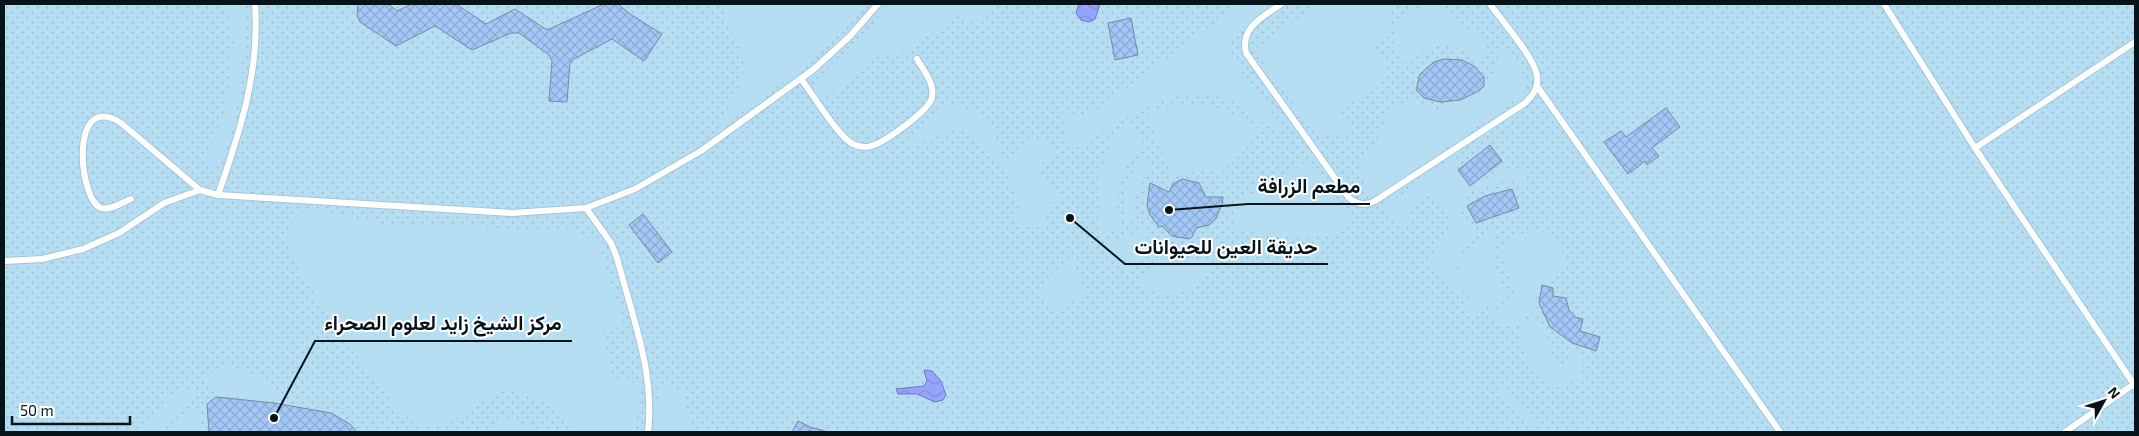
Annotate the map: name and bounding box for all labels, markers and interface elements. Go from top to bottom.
callout: مطعم الزرافة [1248,169,1370,204]
text: مطعم الزرافة [1258,173,1361,199]
callout: حديقة العين للحيوانات [1125,229,1328,264]
text: حديقة العين للحيوانات [1134,234,1318,260]
callout: مركز الشيخ زايد لعلوم الصحراء [315,306,572,341]
text: مركز الشيخ زايد لعلوم الصحراء [324,310,562,337]
north arrow [2079,376,2129,426]
text: N [2105,383,2124,402]
scale bar [12,394,130,426]
text: 50 m [20,401,54,419]

